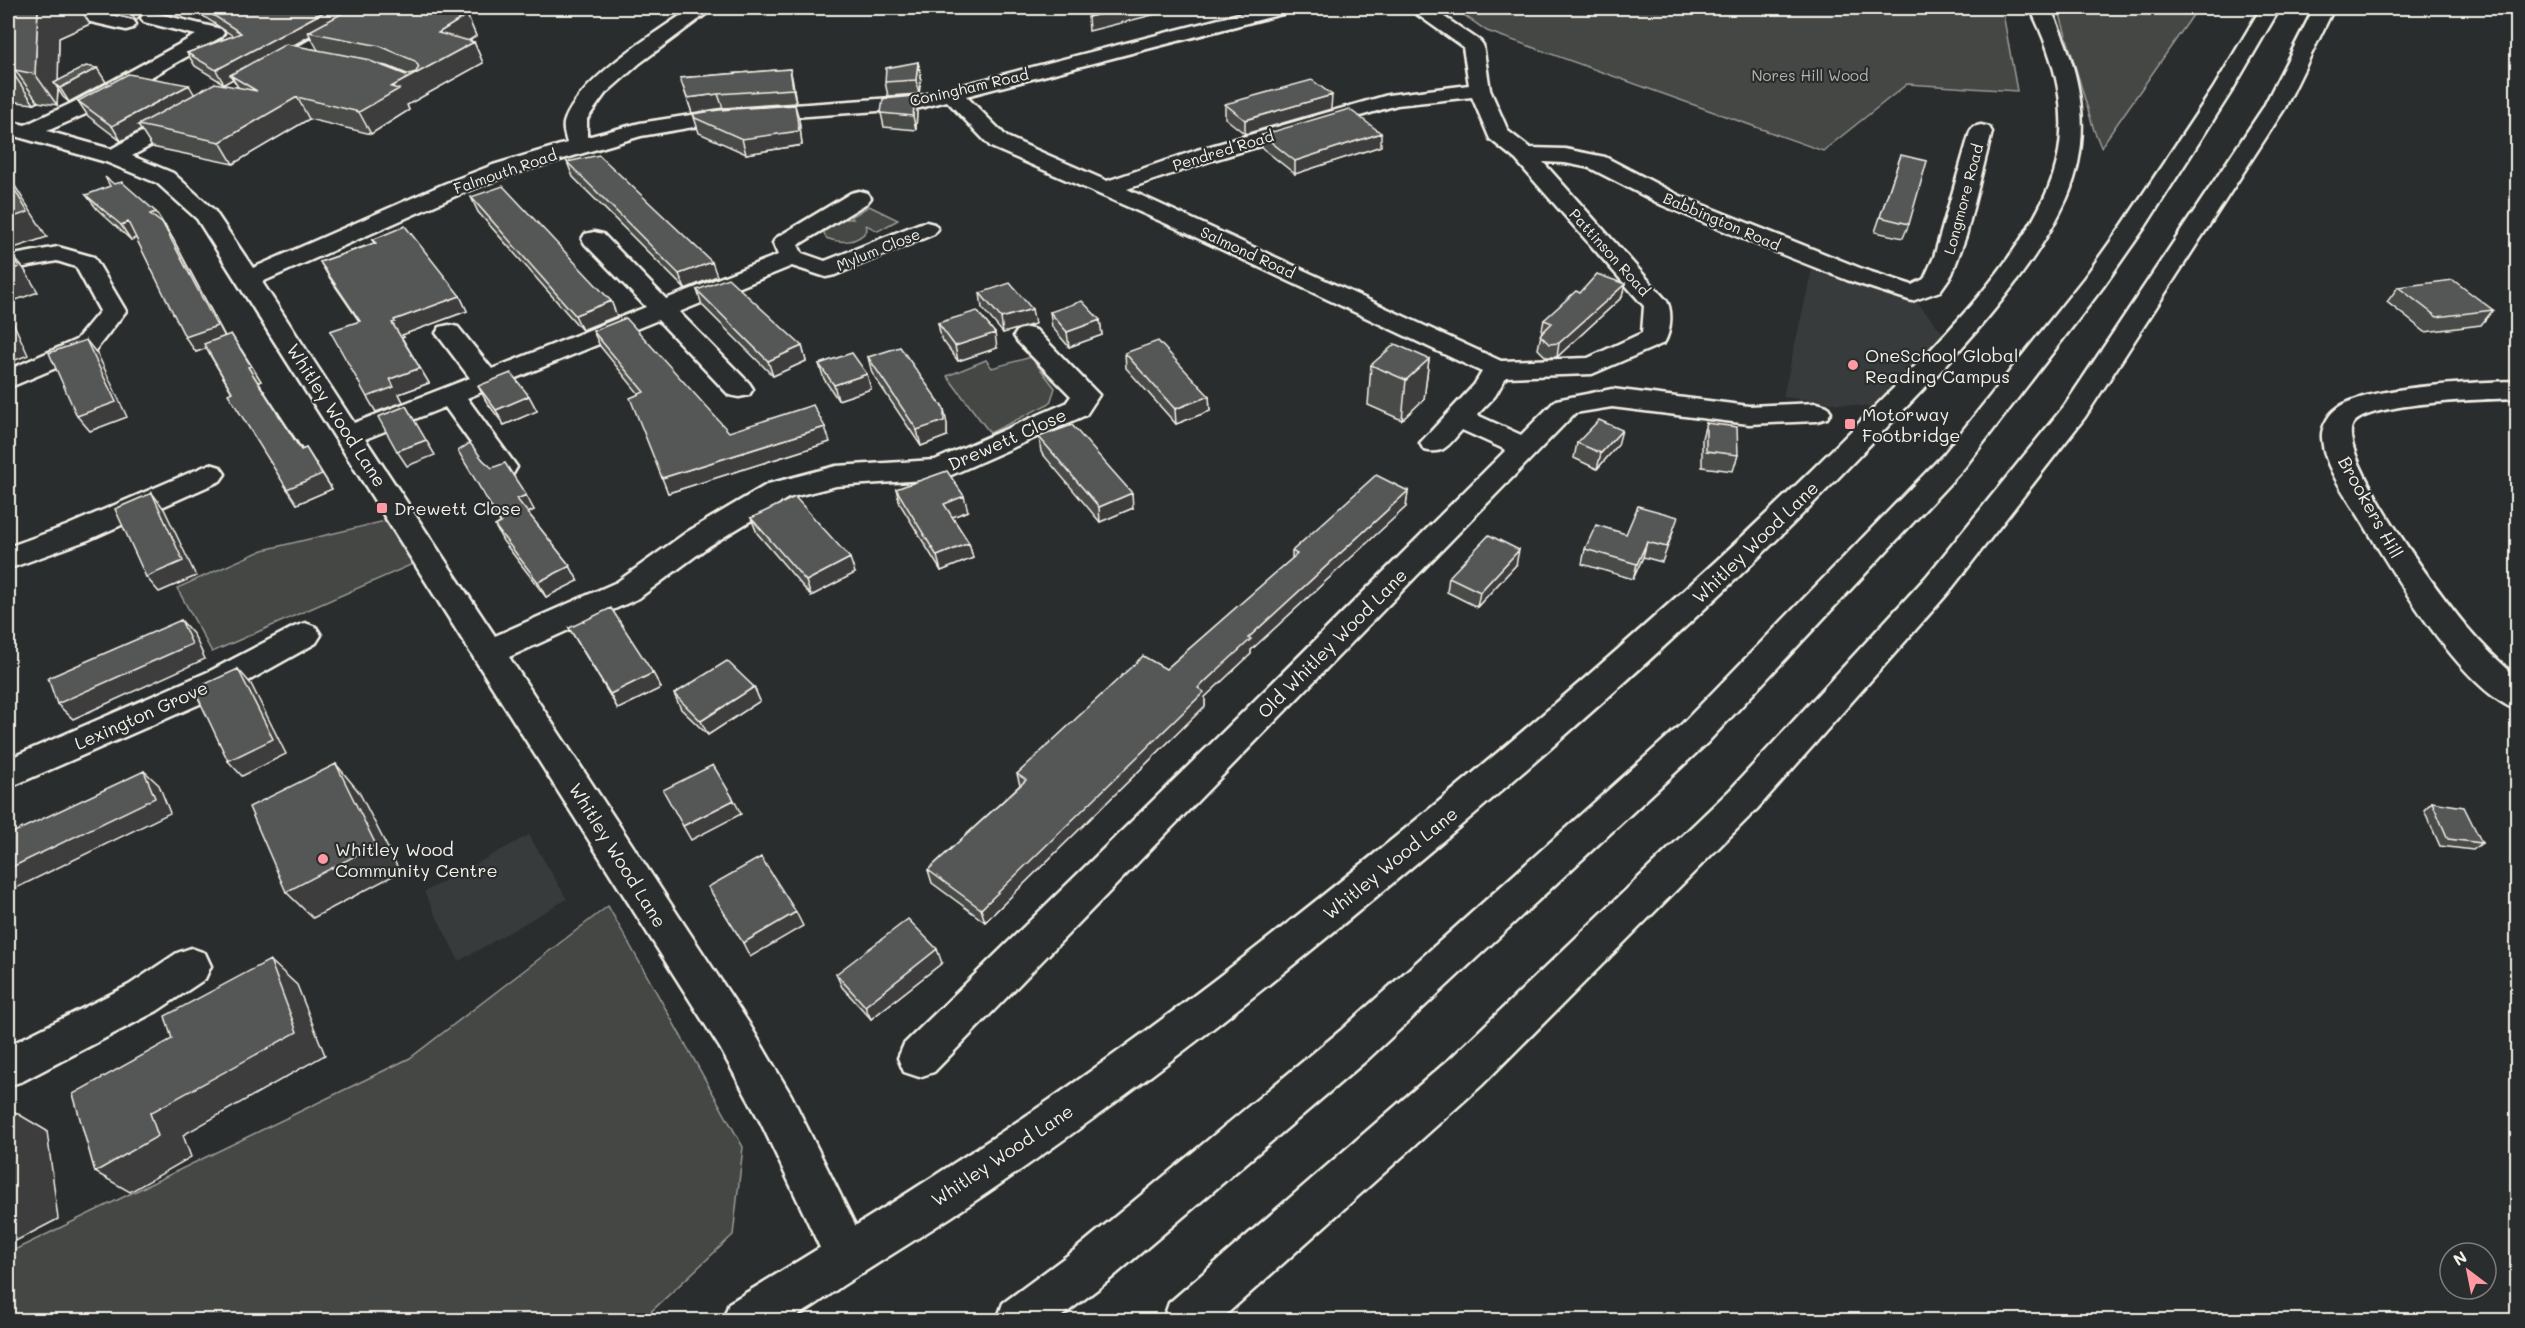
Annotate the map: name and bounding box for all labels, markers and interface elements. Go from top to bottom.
street label: Coningham Road [908,64,1030,110]
park label: Nores Hill Wood [1752,65,1868,85]
street label: Pendred Road [1170,125,1276,175]
street label: Longmore Road [1939,142,1987,256]
street label: Falmouth Road [451,144,559,198]
street label: Babbington Road [1660,187,1784,255]
street label: Pattinson Road [1565,204,1655,300]
street label: Salmond Road [1197,221,1299,283]
street label: Mylum Close [833,223,923,275]
street label: Whitley Wood Lane [282,339,392,491]
place label: OneSchool Global Reading Campus [1865,343,2019,388]
marker: OneSchool Global Reading Campus [1846,358,1860,372]
street label: Drewett Close [944,402,1070,476]
place label: Motorway Footbridge [1862,402,1960,447]
marker: Motorway Footbridge [1843,417,1857,431]
street label: Brookers Hill [2333,452,2409,562]
street label: Whitley Wood Lane [1687,476,1823,608]
place label: Drewett Close [394,496,521,520]
marker: Drewett Close [375,501,389,515]
street label: Old Whitley Wood Lane [1252,563,1412,723]
street label: Lexington Grove [70,675,212,755]
street label: Whitley Wood Lane [564,778,672,932]
street label: Whitley Wood Lane [1318,801,1462,925]
place label: Whitley Wood Community Centre [335,837,498,882]
marker: Whitley Wood Community Centre [316,852,330,866]
street label: Whitley Wood Lane [926,1099,1078,1211]
north arrow [2438,1241,2498,1301]
text: N [2449,1246,2471,1270]

